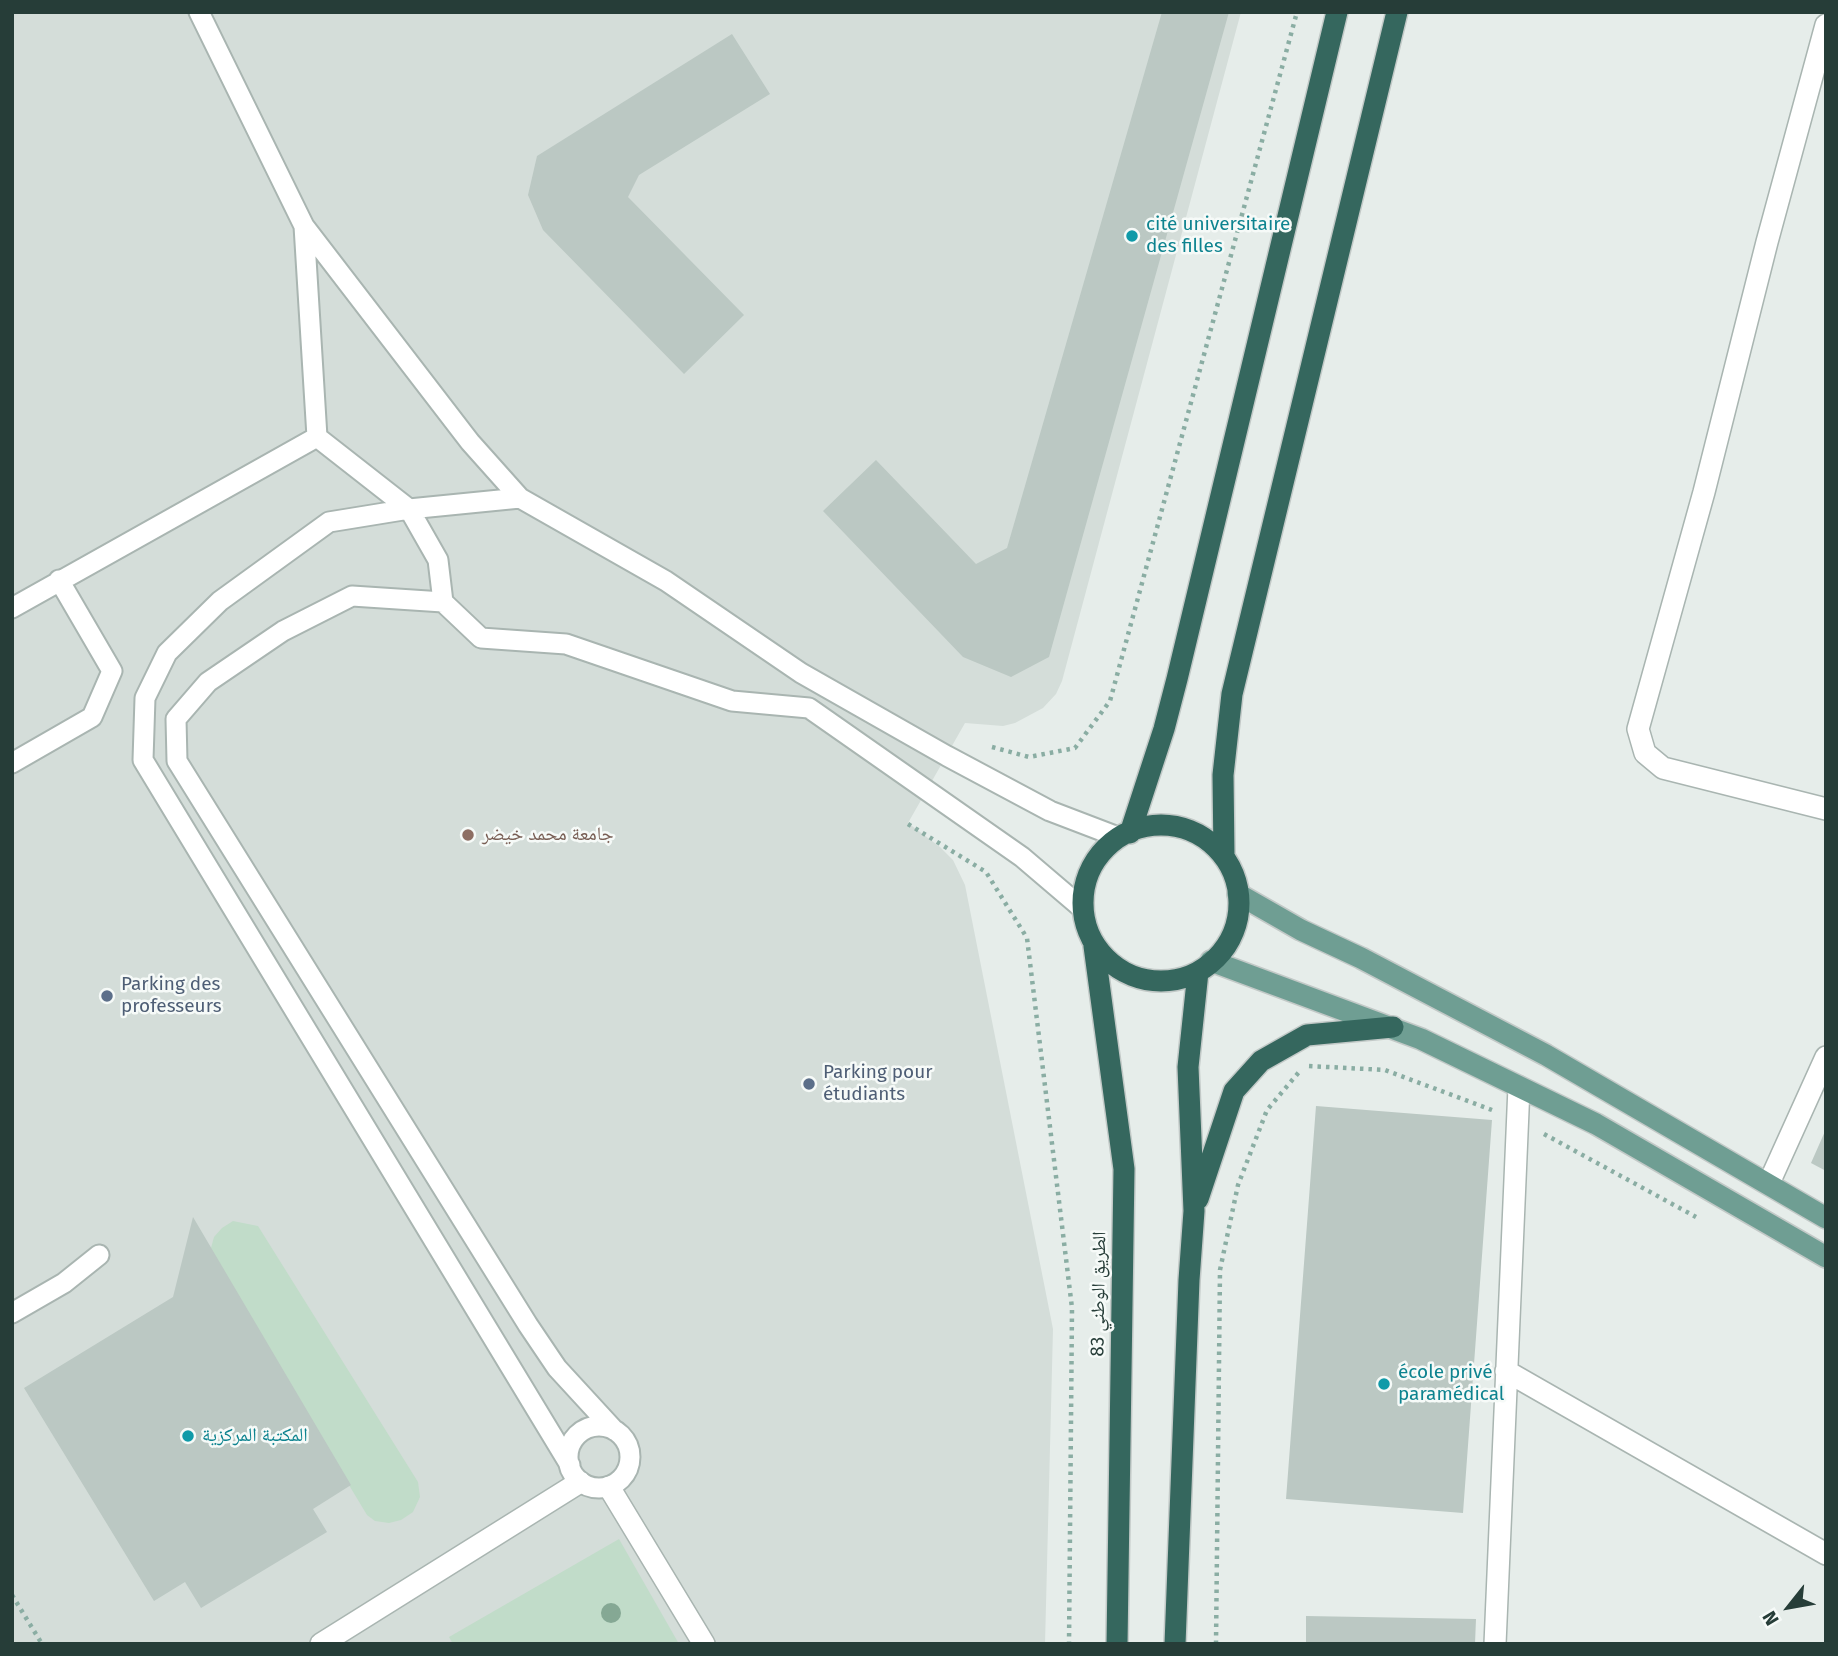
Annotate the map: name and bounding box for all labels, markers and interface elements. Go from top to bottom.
place label: cité universitaire des filles [1146,214,1290,258]
marker: cité universitaire des filles [1124,228,1140,244]
place label: جامعة محمد خيضر [482,824,614,846]
marker: جامعة محمد خيضر [460,827,476,843]
place label: Parking des professeurs [121,974,222,1018]
marker: Parking des professeurs [99,988,115,1004]
place label: Parking pour étudiants [823,1062,933,1106]
marker: Parking pour étudiants [801,1076,817,1092]
street label: الطريق الوطني 83 [1087,1231,1111,1357]
place label: école privé paramédical [1398,1362,1504,1406]
marker: école privé paramédical [1376,1376,1392,1392]
place label: المكتبة المركزية [202,1425,308,1447]
marker: المكتبة المركزية [180,1428,196,1444]
north arrow [1754,1572,1824,1642]
text: N [1757,1607,1784,1629]

